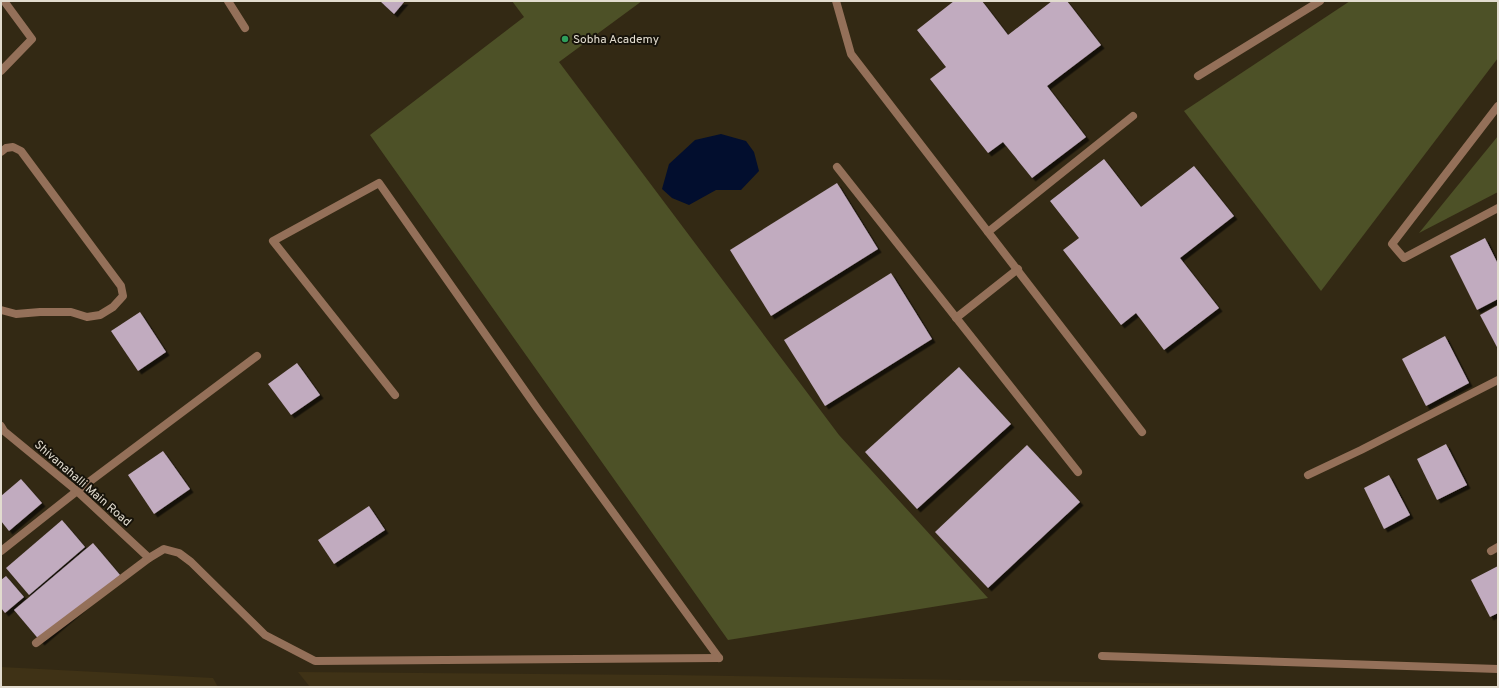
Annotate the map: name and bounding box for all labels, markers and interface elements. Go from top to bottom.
place label: Sobha Academy [573,32,659,48]
marker: Sobha Academy [560,34,570,44]
street label: Shivanahalli Main Road [30,437,134,530]

